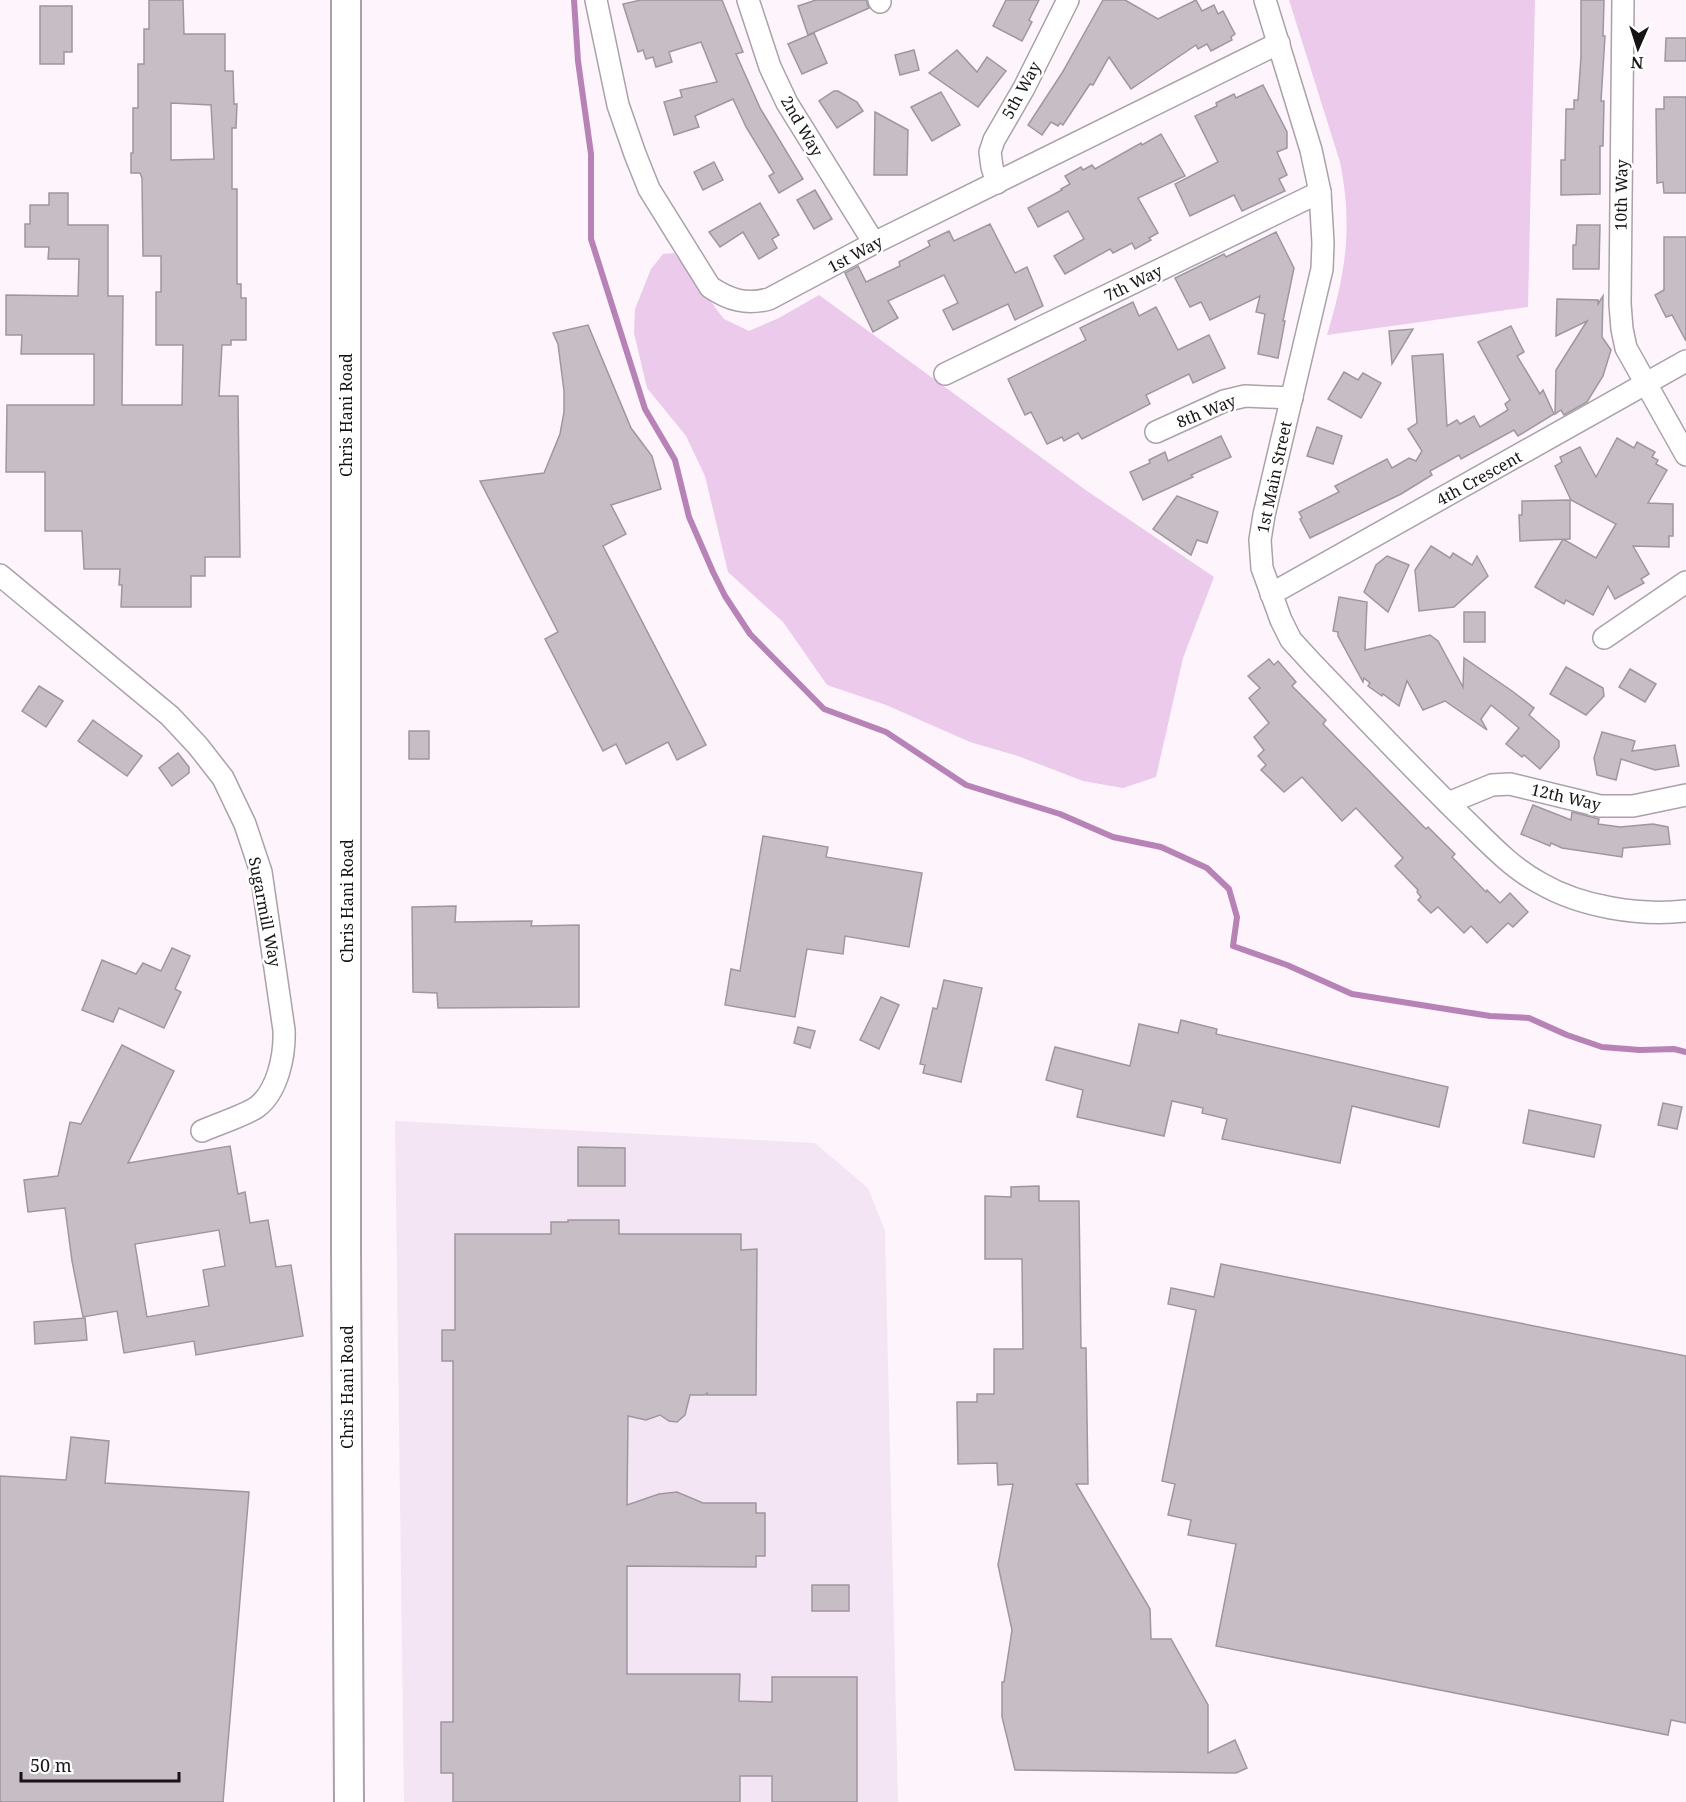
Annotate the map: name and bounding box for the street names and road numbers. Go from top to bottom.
street label: 5th Way [996,57,1046,123]
street label: 2nd Way [776,92,829,161]
street label: 10th Way [1609,158,1633,231]
street label: 1st Way [824,230,887,278]
street label: 7th Way [1100,259,1167,307]
street label: Chris Hani Road [335,353,357,477]
street label: 8th Way [1173,389,1240,433]
street label: 1st Main Street [1251,419,1297,535]
street label: 4th Crescent [1432,445,1526,511]
street label: 12th Way [1529,778,1604,816]
street label: Chris Hani Road [336,839,358,963]
street label: Sugarmill Way [244,855,287,970]
street label: Chris Hani Road [336,1325,358,1449]

